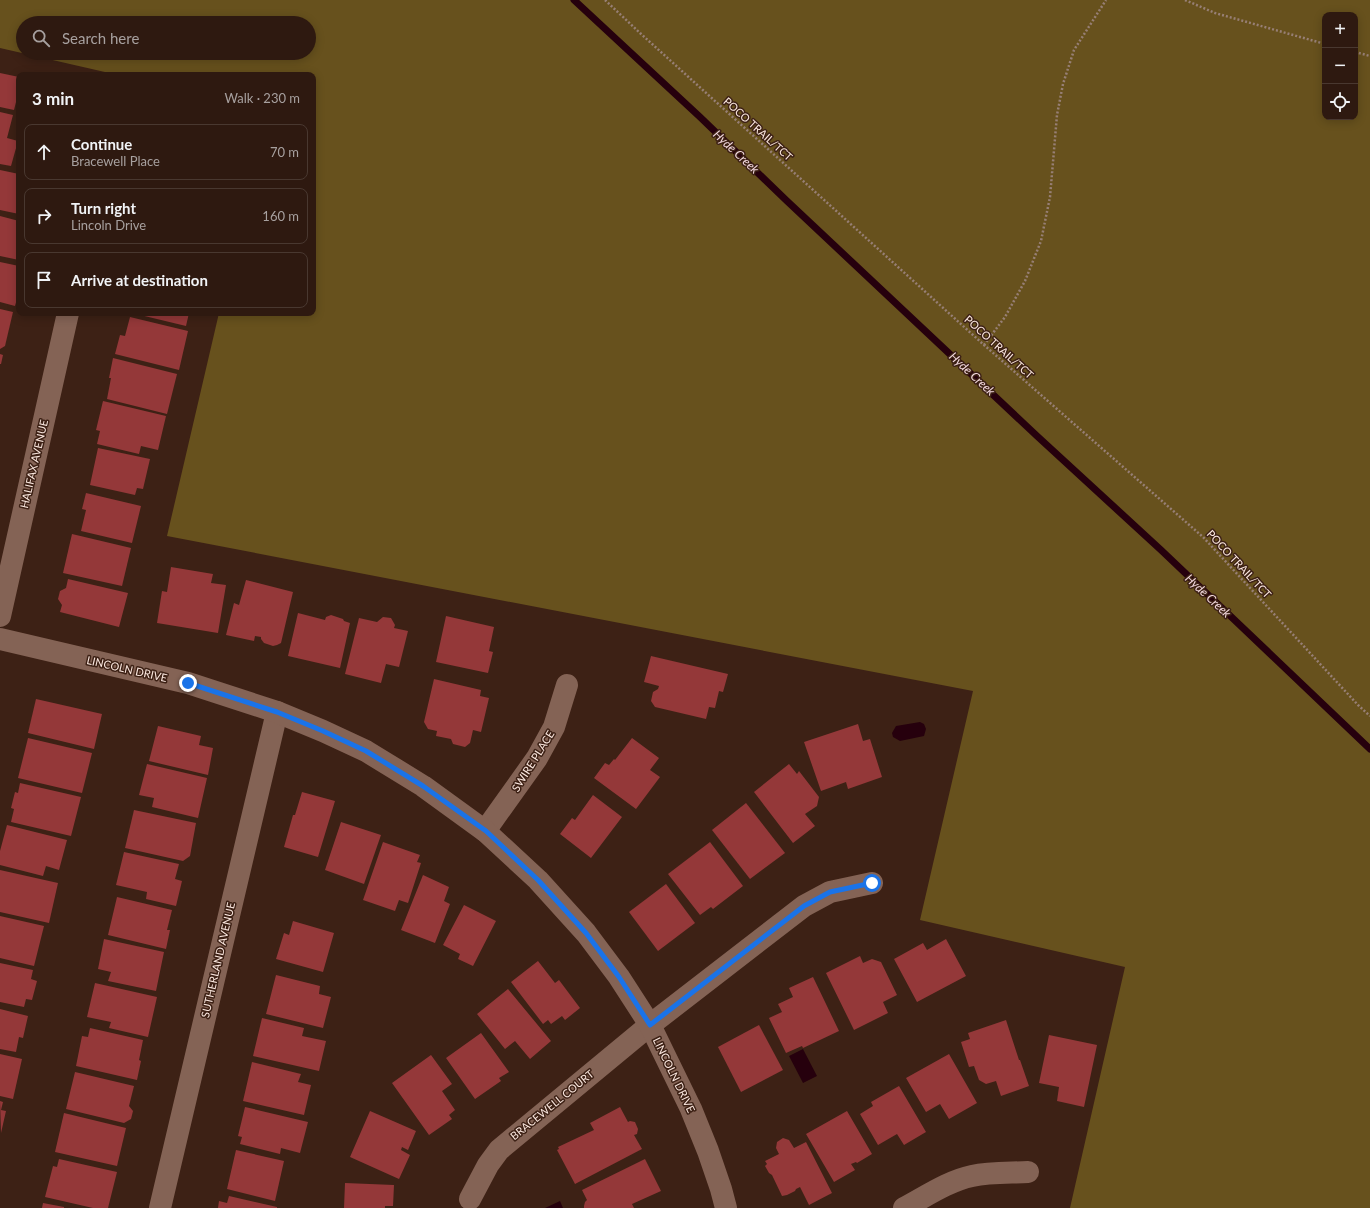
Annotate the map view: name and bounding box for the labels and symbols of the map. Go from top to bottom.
street label: POCO TRAIL/TCT [721,94,796,163]
water label: Hyde Creek [710,127,763,177]
street label: POCO TRAIL/TCT [962,312,1037,381]
water label: Hyde Creek [946,349,999,399]
street label: HALIFAX AVENUE [17,418,50,510]
street label: POCO TRAIL/TCT [1204,527,1275,601]
water label: Hyde Creek [1182,571,1235,621]
street label: LINCOLN DRIVE [86,653,169,684]
route end [179,674,197,692]
street label: SWIRE PLACE [509,728,557,794]
route start [863,874,881,892]
street label: SUTHERLAND AVENUE [198,901,237,1019]
street label: LINCOLN DRIVE [651,1035,698,1115]
street label: BRACEWELL COURT [507,1067,596,1142]

